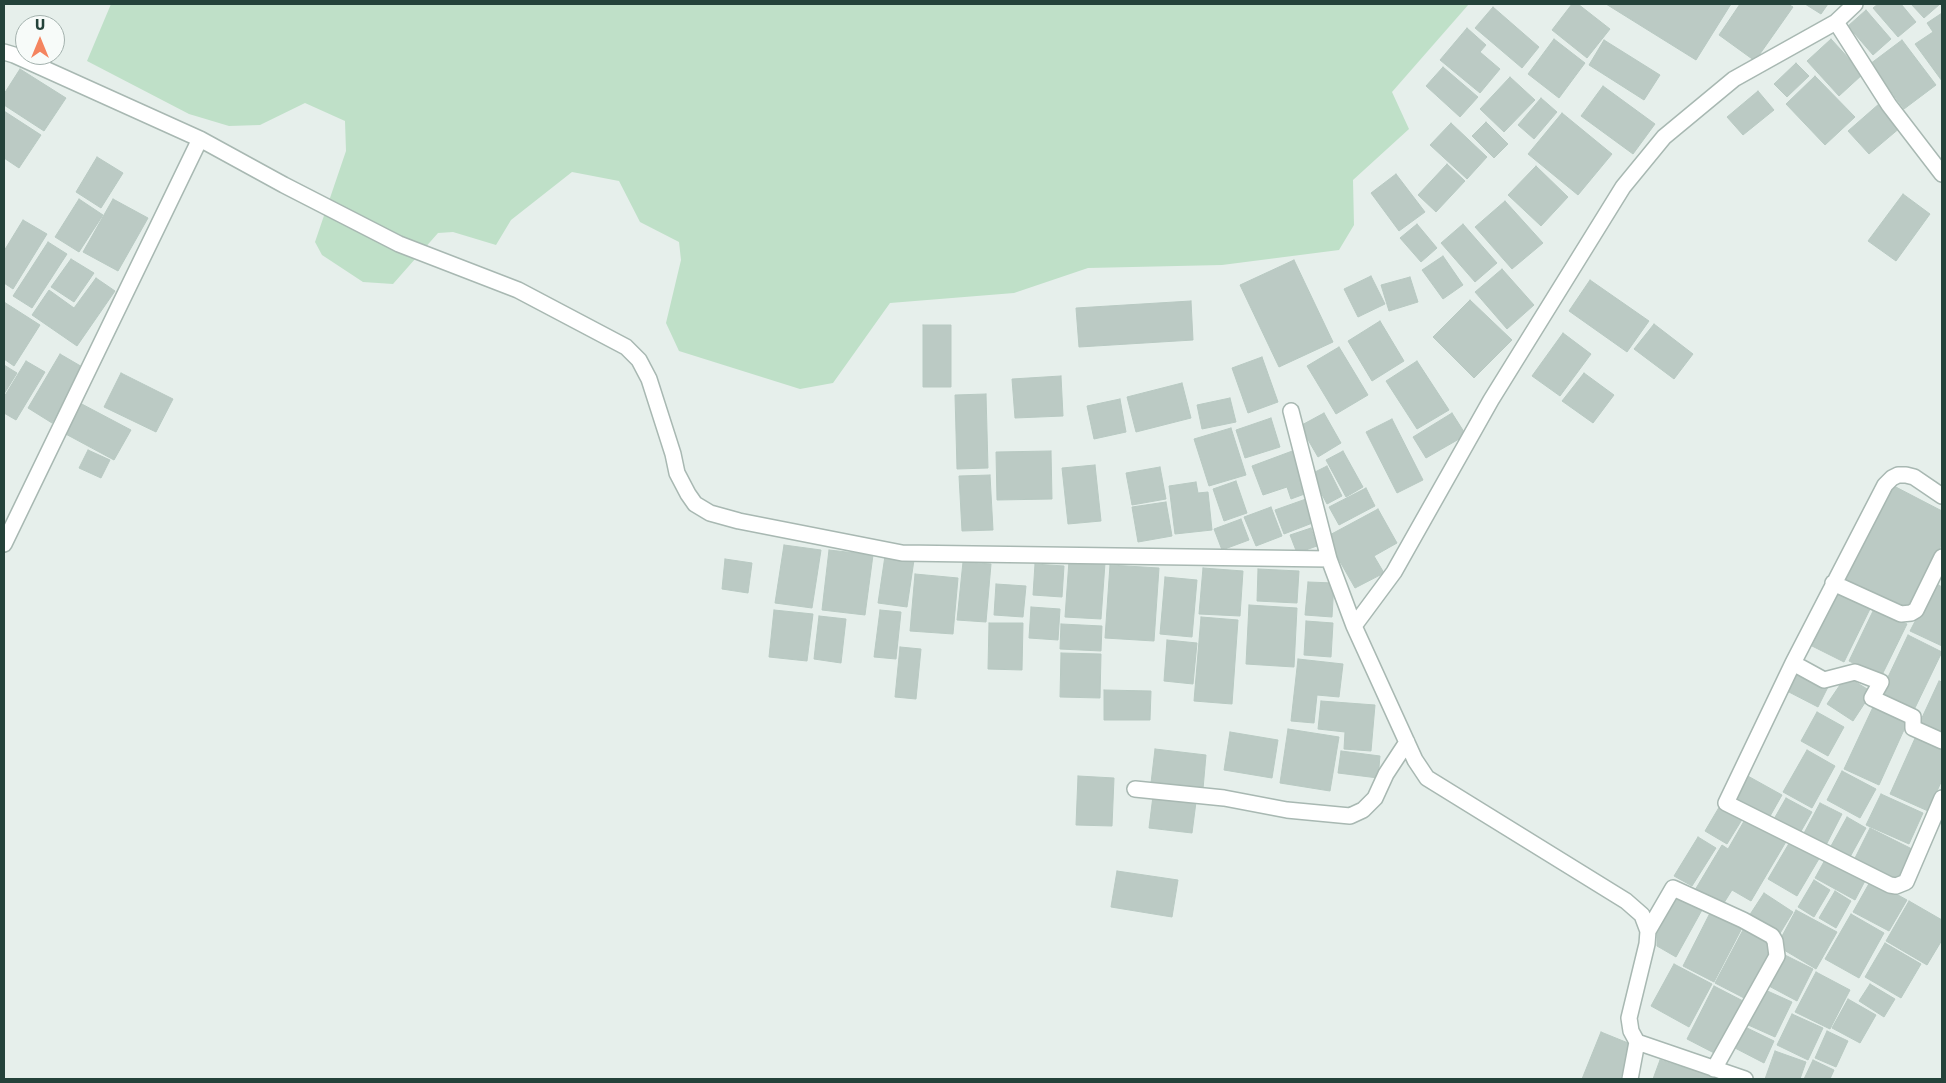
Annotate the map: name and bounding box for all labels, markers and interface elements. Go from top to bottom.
north arrow [15,15,65,65]
text: U [35,17,45,34]

